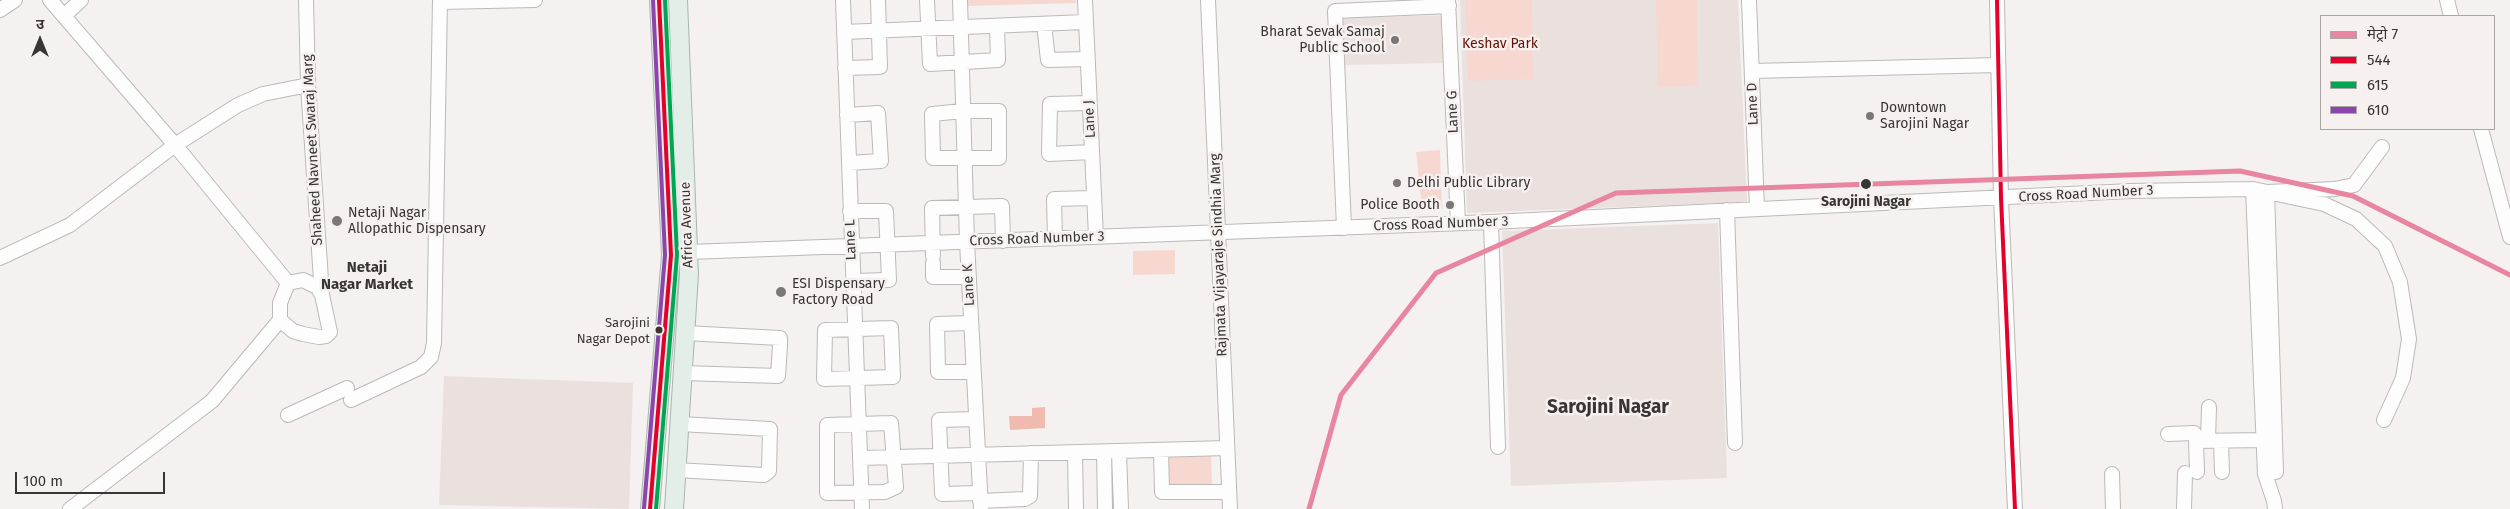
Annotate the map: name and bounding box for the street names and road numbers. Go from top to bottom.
street label: Shaheed Navneet Swaraj Marg [300,54,326,246]
street label: Lane D [1744,82,1762,126]
street label: Lane G [1444,90,1462,134]
street label: Lane J [1081,99,1099,139]
street label: Rajmata Vijayaraje Sindhia Marg [1207,153,1231,357]
street label: Africa Avenue [677,182,697,268]
street label: Cross Road Number 3 [2018,182,2154,206]
street label: Cross Road Number 3 [1373,213,1509,235]
street label: Lane L [842,219,860,261]
street label: Cross Road Number 3 [969,228,1105,250]
street label: Lane K [960,263,978,307]

